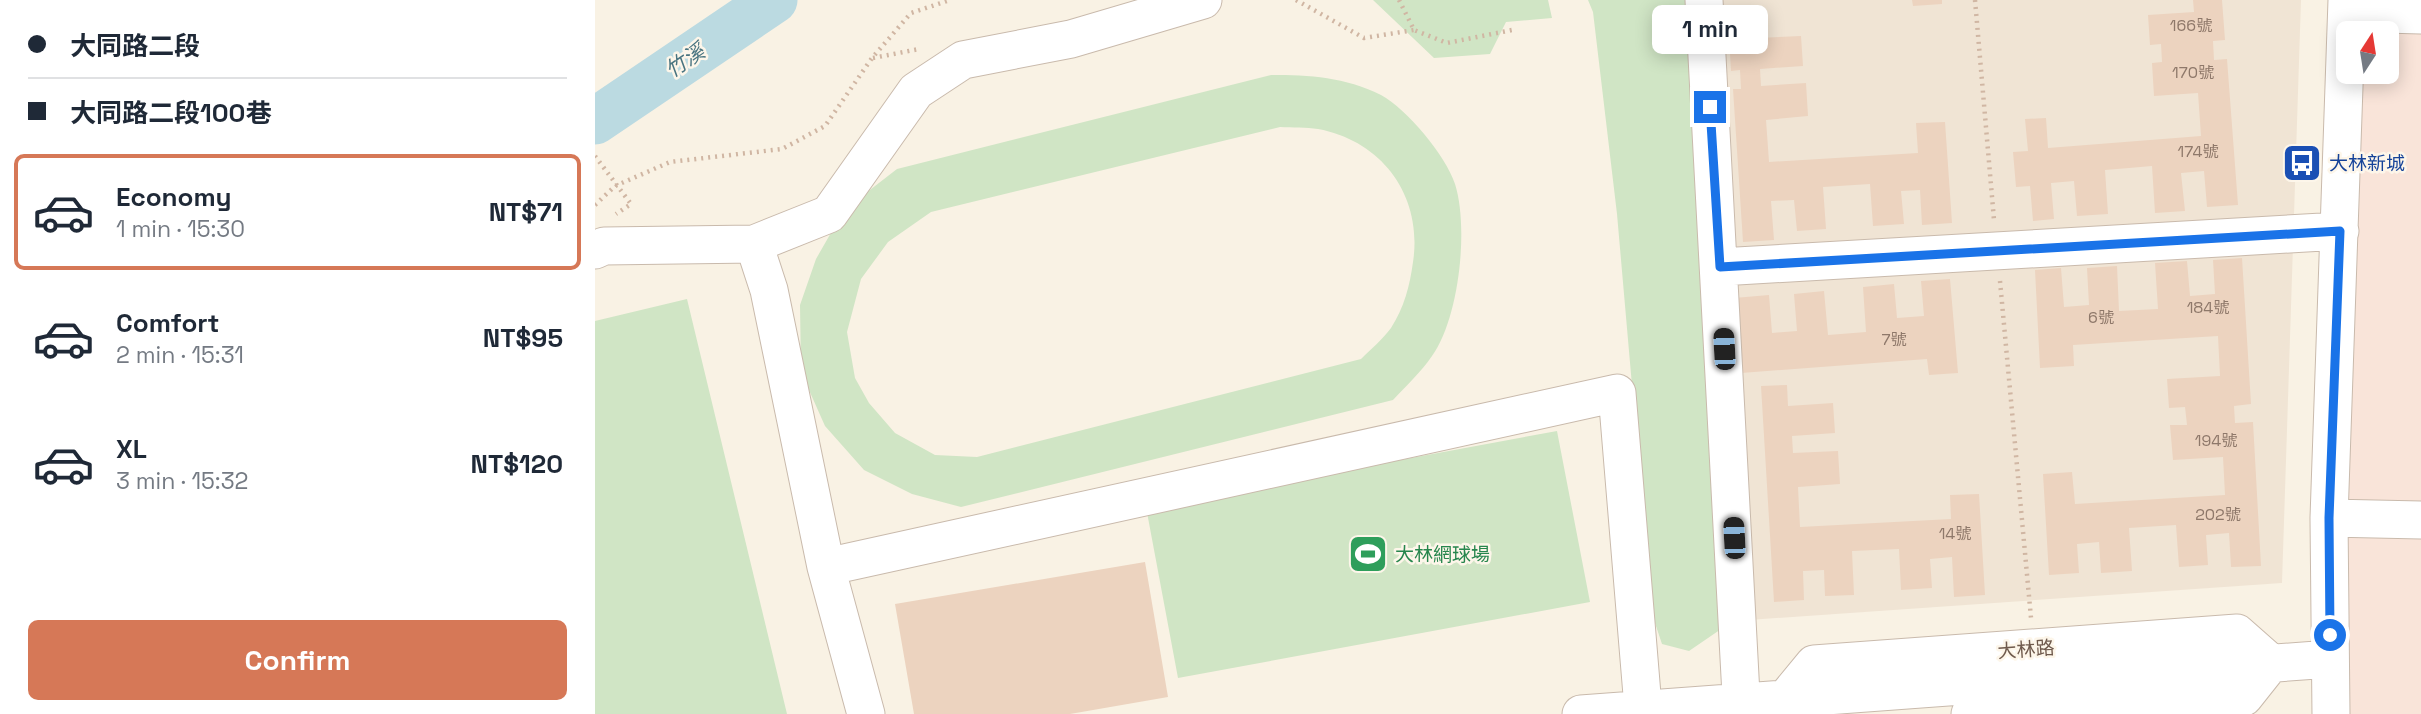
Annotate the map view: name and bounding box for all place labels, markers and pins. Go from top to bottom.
bus stop icon: 大林新城 [2281,142,2323,184]
place label: 大林新城 [2329,151,2405,176]
sports icon: 大林網球場 [1347,533,1389,575]
place label: 大林網球場 [1395,542,1490,567]

